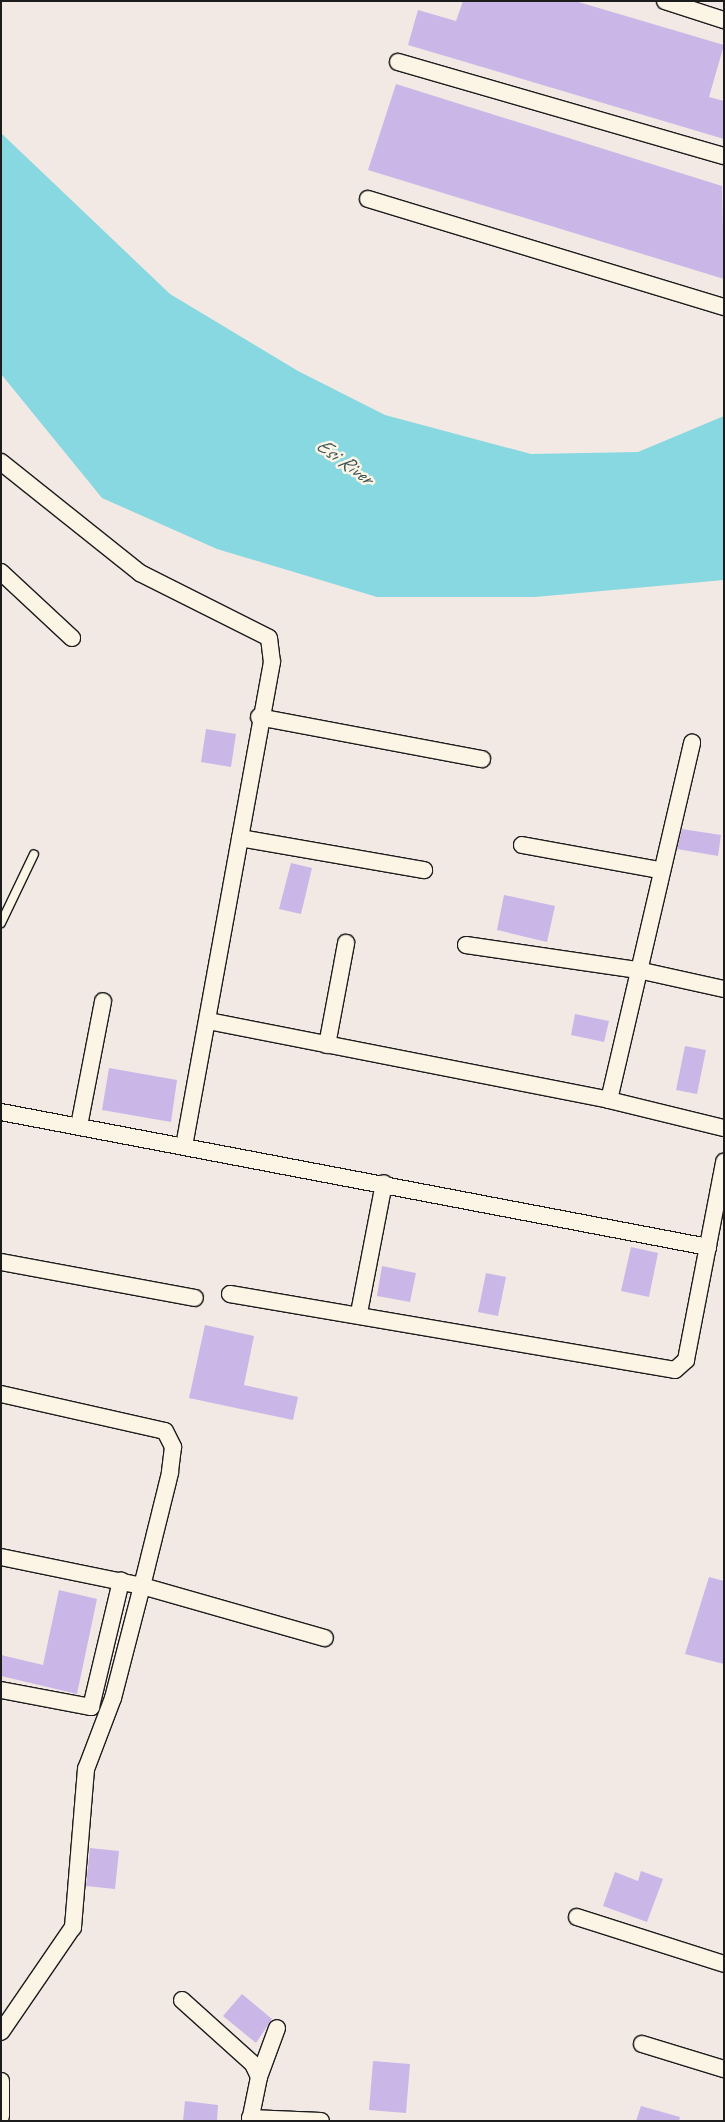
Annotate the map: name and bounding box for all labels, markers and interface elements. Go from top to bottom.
water label: Esi River [312,432,378,490]

